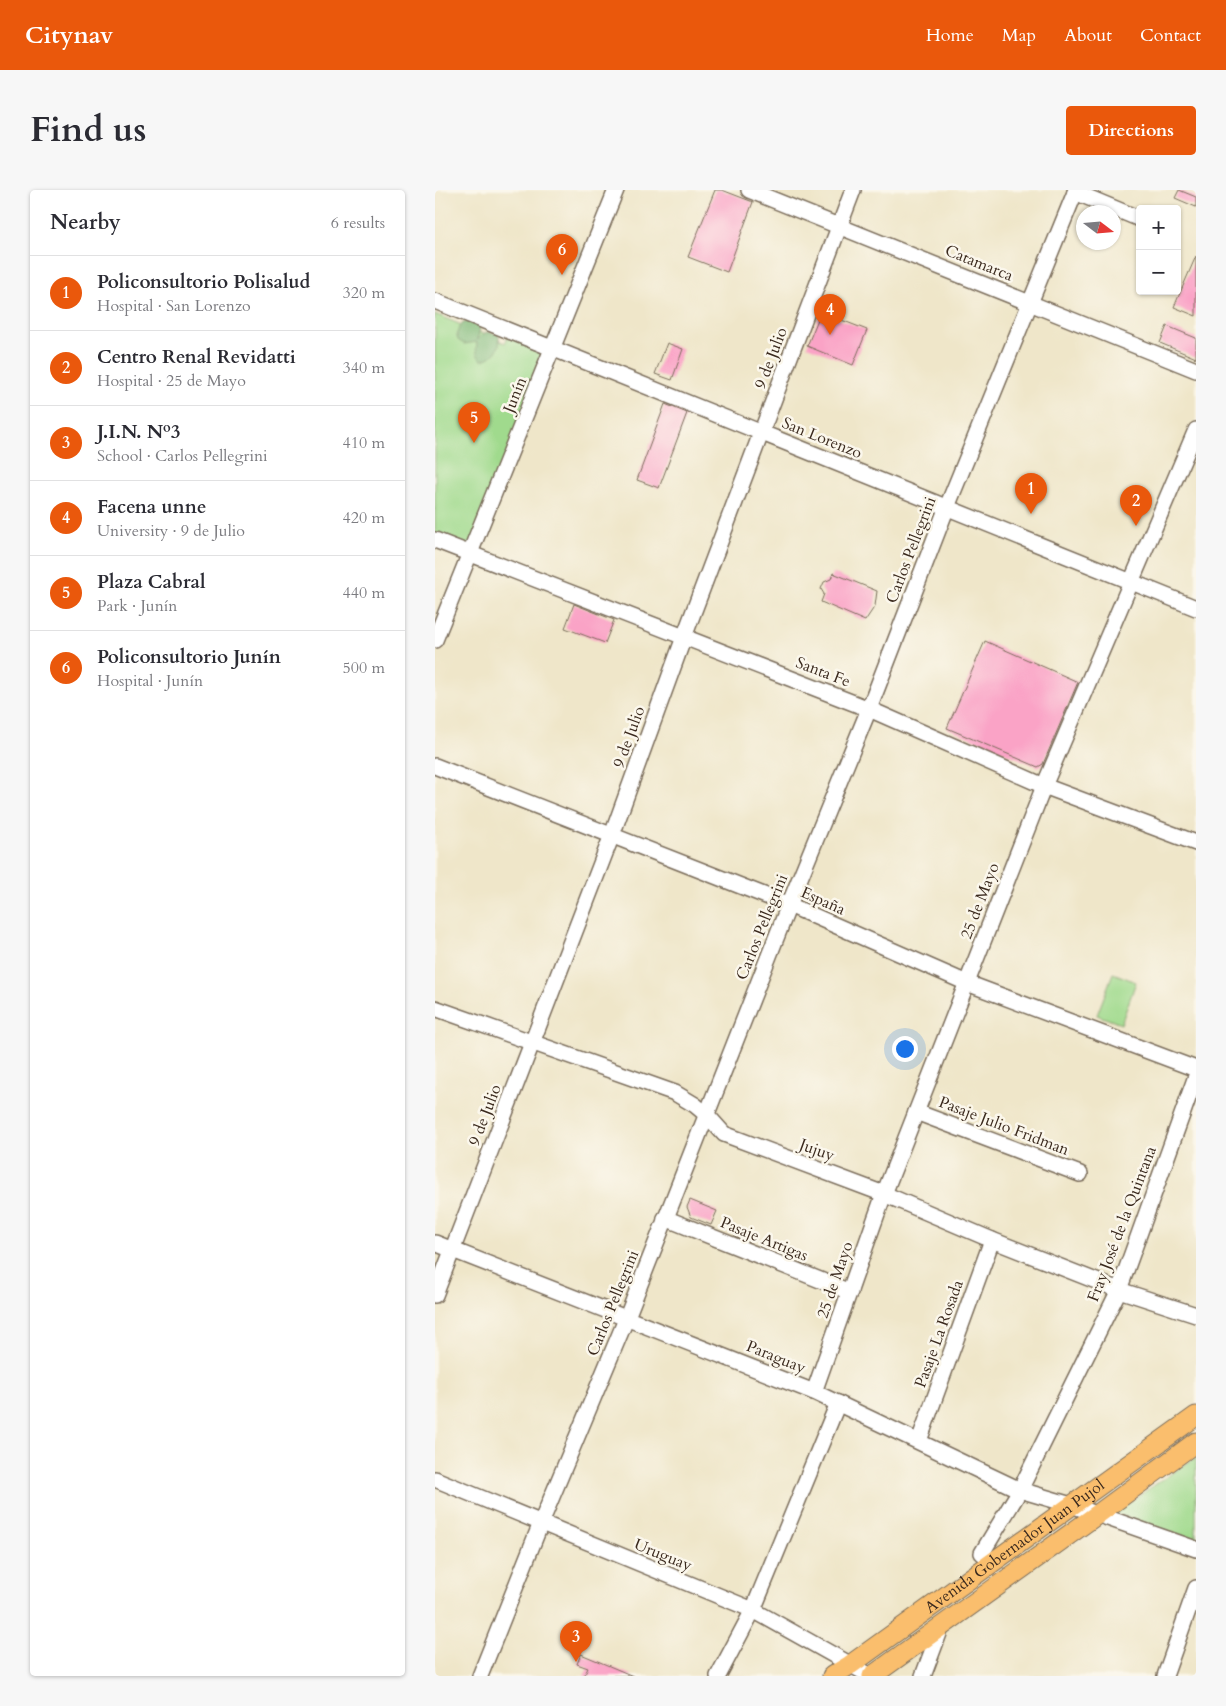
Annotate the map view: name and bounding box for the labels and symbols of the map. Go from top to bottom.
north arrow [1076,205,1121,250]
pin: 6 [546,234,578,275]
street label: Catamarca [942,239,1016,287]
pin: 4 [814,294,846,335]
street label: 9 de Julio [749,324,793,392]
street label: Junín [497,374,532,418]
pin: 5 [458,402,490,443]
street label: San Lorenzo [779,412,866,464]
pin: 1 [1015,473,1047,514]
pin: 2 [1120,485,1152,526]
street label: Carlos Pellegrini [881,493,942,606]
street label: Santa Fe [793,652,853,692]
street label: 9 de Julio [608,703,650,771]
street label: 25 de Mayo [955,859,1005,942]
street label: Carlos Pellegrini [731,870,793,983]
street label: España [797,881,849,921]
your location [892,1036,918,1062]
street label: 9 de Julio [463,1081,507,1149]
street label: Pasaje Julio Fridman [936,1091,1072,1161]
street label: Jujuy [794,1133,838,1167]
street label: Fray José de la Quintana [1082,1143,1162,1305]
street label: Pasaje Artigas [717,1211,811,1267]
street label: 25 de Mayo [812,1238,859,1321]
street label: Carlos Pellegrini [582,1246,644,1359]
street label: Pasaje La Rosada [909,1277,969,1391]
street label: Paraguay [743,1335,809,1379]
street label: Avenida Gobernador Juan Pujol [920,1474,1109,1619]
street label: Uruguay [631,1533,696,1577]
pin: 3 [560,1621,592,1662]

